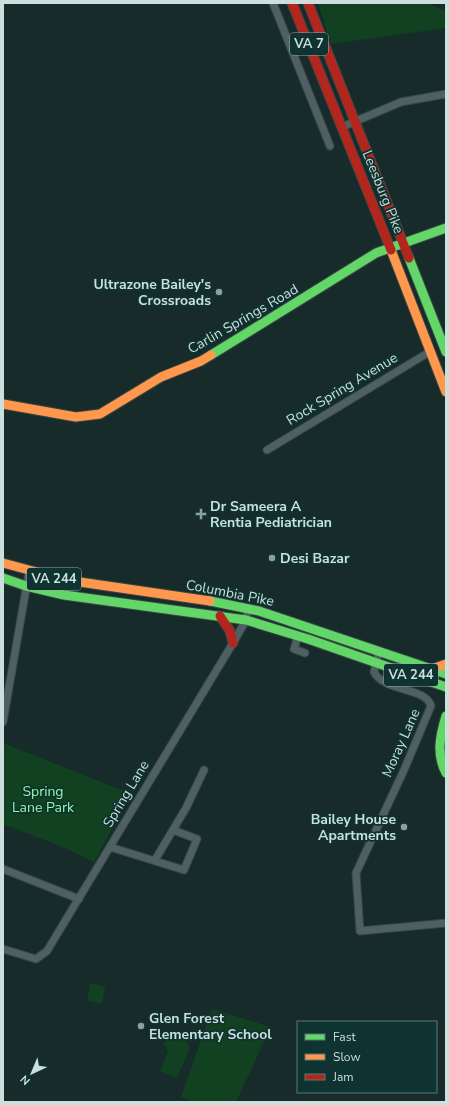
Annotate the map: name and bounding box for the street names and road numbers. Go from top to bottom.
road number: VA 7 [290,33,328,55]
street label: Leesburg Pike [358,148,408,236]
street label: Carlin Springs Road [184,280,302,358]
street label: Rock Spring Avenue [283,348,401,430]
road number: VA 244 [27,568,81,590]
street label: Columbia Pike [184,575,276,611]
road number: VA 244 [384,664,438,686]
street label: Moray Lane [377,706,425,780]
street label: Spring Lane [98,757,154,831]

